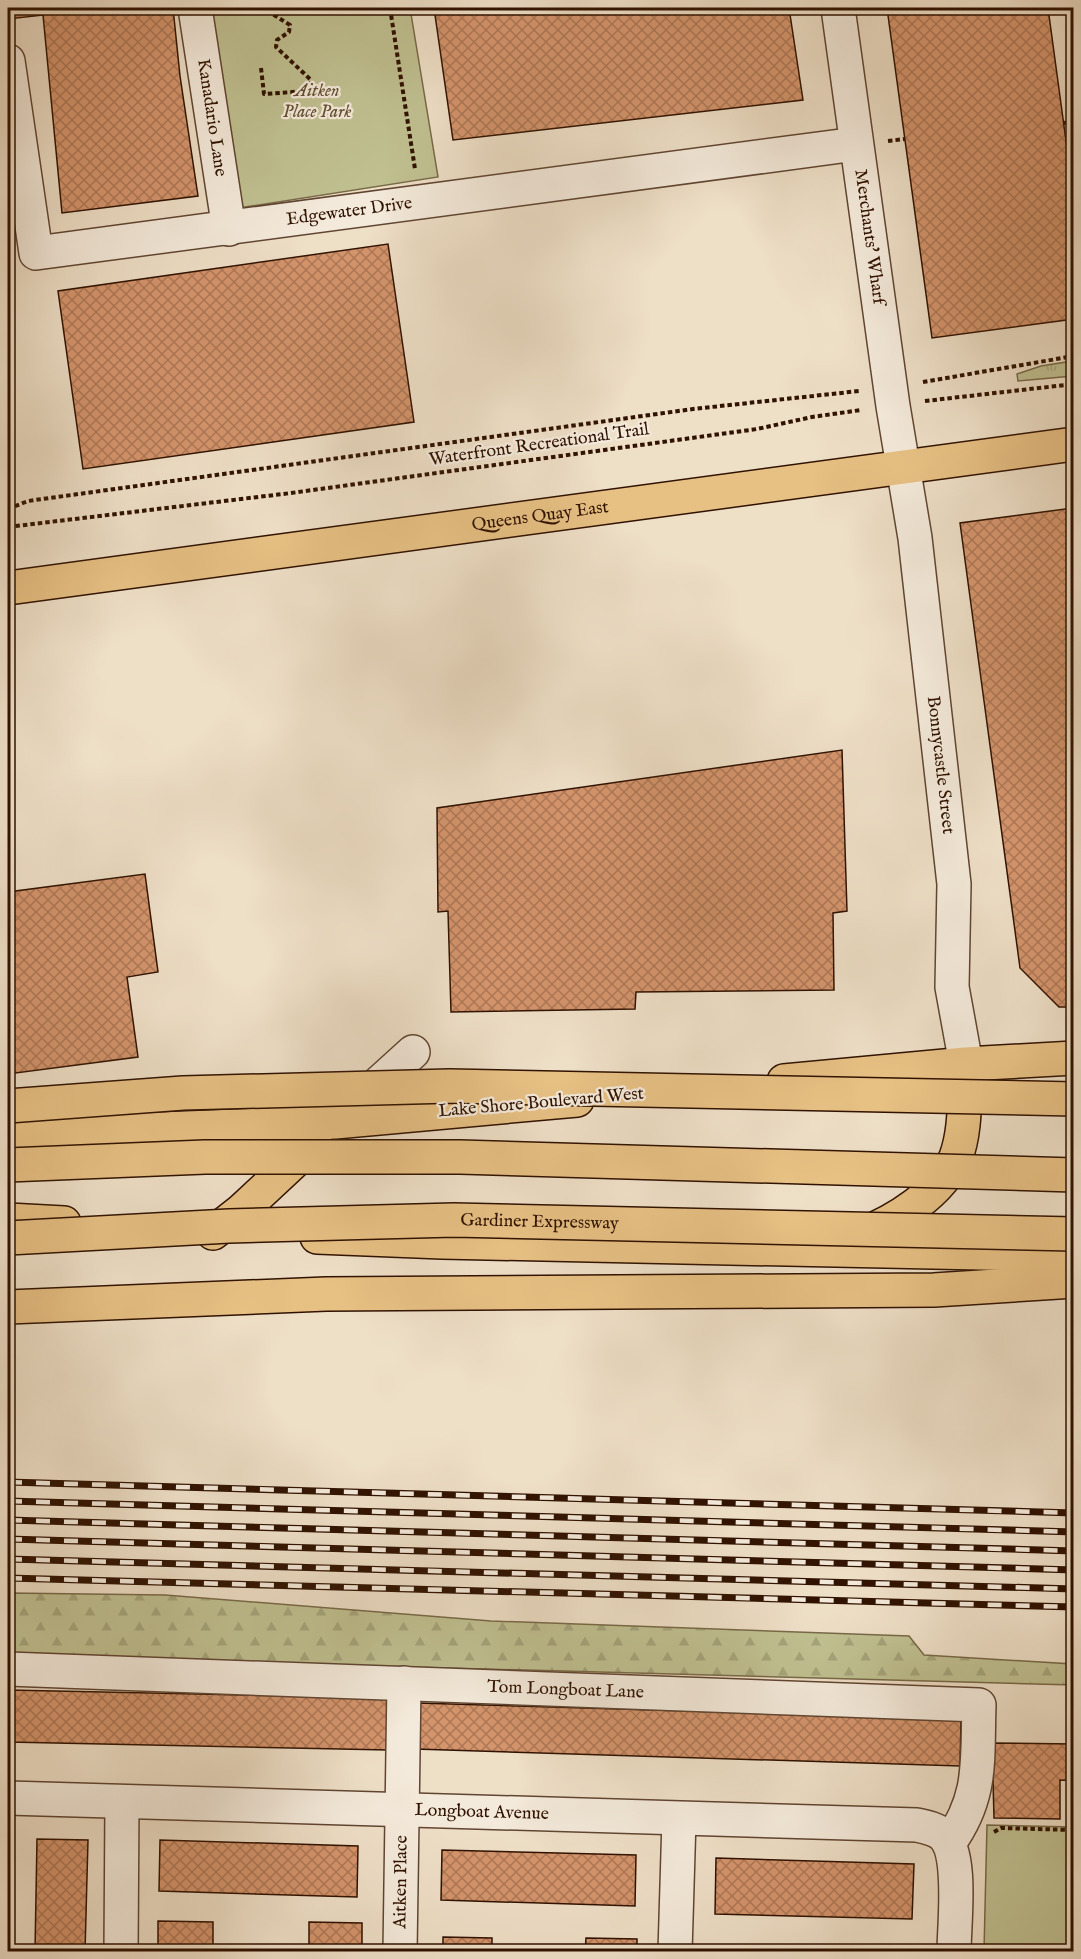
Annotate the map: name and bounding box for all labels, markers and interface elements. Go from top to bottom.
street label: Kanadario Lane [191,57,232,178]
park label: Aitken Place Park [283,80,351,124]
street label: Merchants' Wharf [849,168,891,309]
street label: Edgewater Drive [285,192,414,231]
street label: Waterfront Recreational Trail [427,418,651,472]
street label: Queens Quay East [470,495,610,537]
street label: Bonnycastle Street [921,695,960,835]
street label: Lake Shore Boulevard West [437,1083,645,1123]
street label: Gardiner Expressway [460,1209,619,1235]
street label: Tom Longboat Lane [487,1675,644,1704]
street label: Longboat Avenue [414,1799,549,1826]
street label: Aitken Place [389,1835,413,1930]

